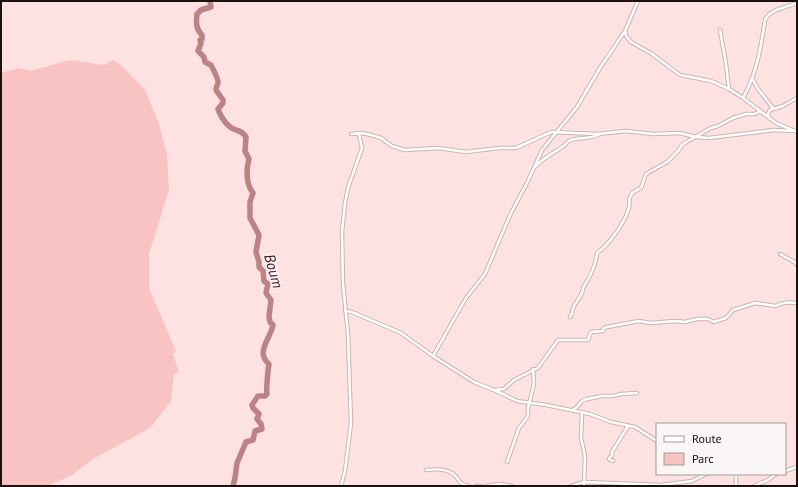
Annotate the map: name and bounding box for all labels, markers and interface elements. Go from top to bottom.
water label: Boum [260,252,288,290]
legend [656,423,786,475]
text: Route [692,431,722,446]
text: Parc [692,451,714,466]

